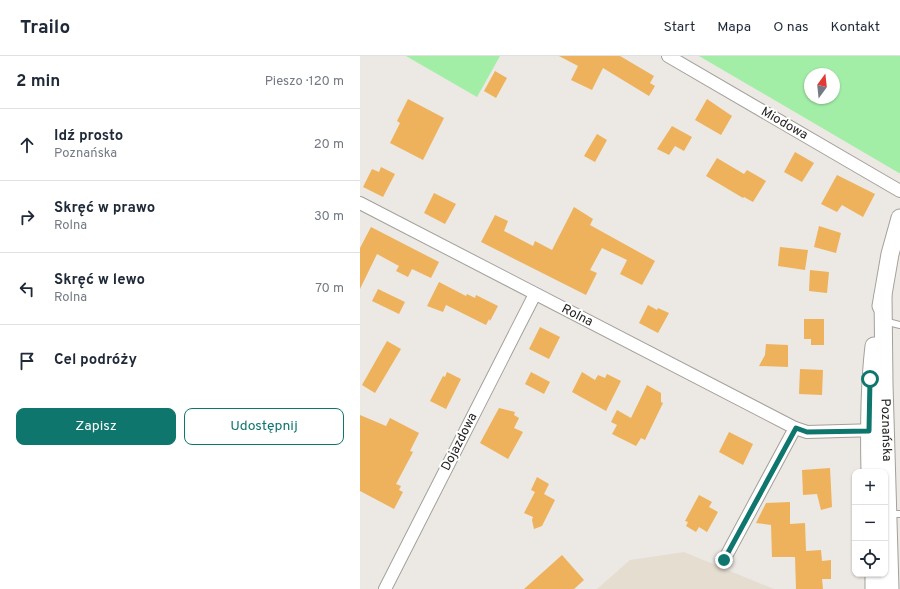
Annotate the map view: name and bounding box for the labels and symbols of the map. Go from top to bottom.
north arrow [804,68,840,104]
street label: Miodowa [758,104,810,144]
street label: Rolna [559,301,595,331]
route start [861,370,879,388]
street label: Poznańska [876,398,894,462]
street label: Dojazdowa [439,410,481,474]
route end [715,551,733,569]

